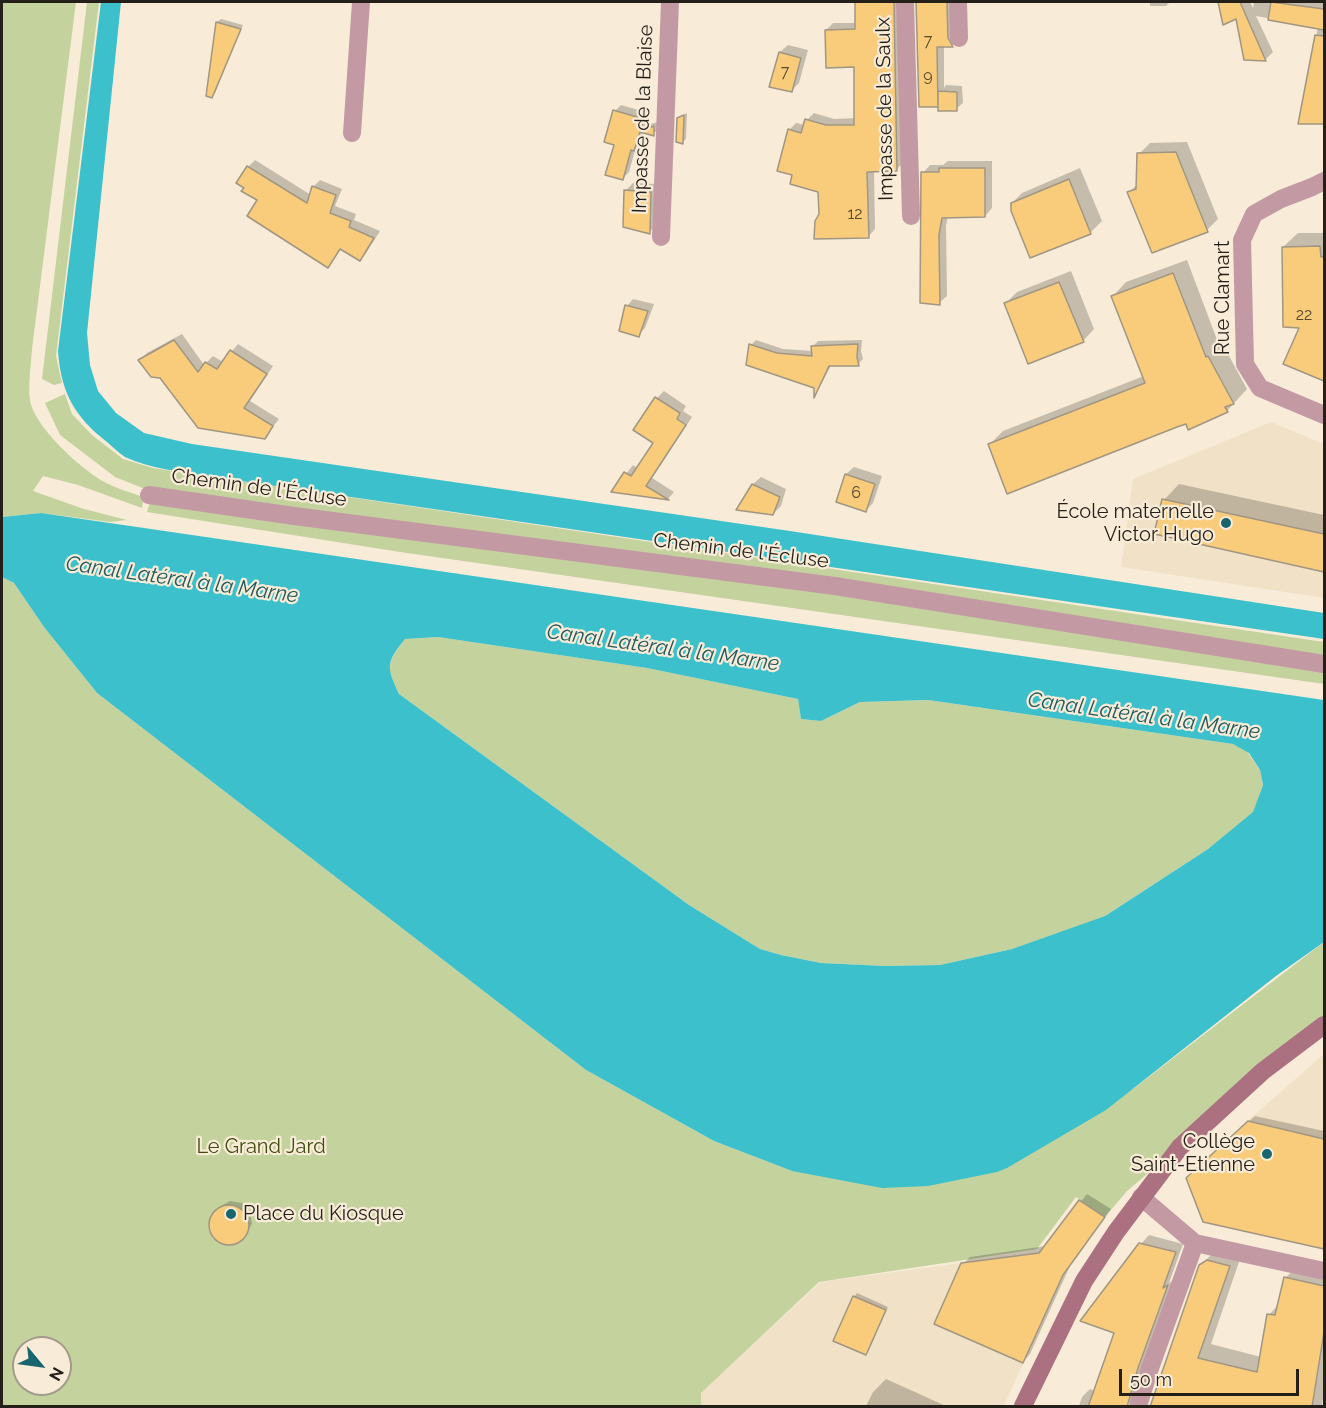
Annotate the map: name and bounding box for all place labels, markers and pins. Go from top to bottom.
place label: École maternelle Victor Hugo [1057,500,1214,547]
marker: École maternelle Victor Hugo [1219,516,1233,530]
place label: Collège Saint-Etienne [1131,1130,1255,1177]
marker: Collège Saint-Etienne [1260,1147,1274,1161]
place label: Place du Kiosque [243,1202,404,1226]
marker: Place du Kiosque [224,1207,238,1221]

